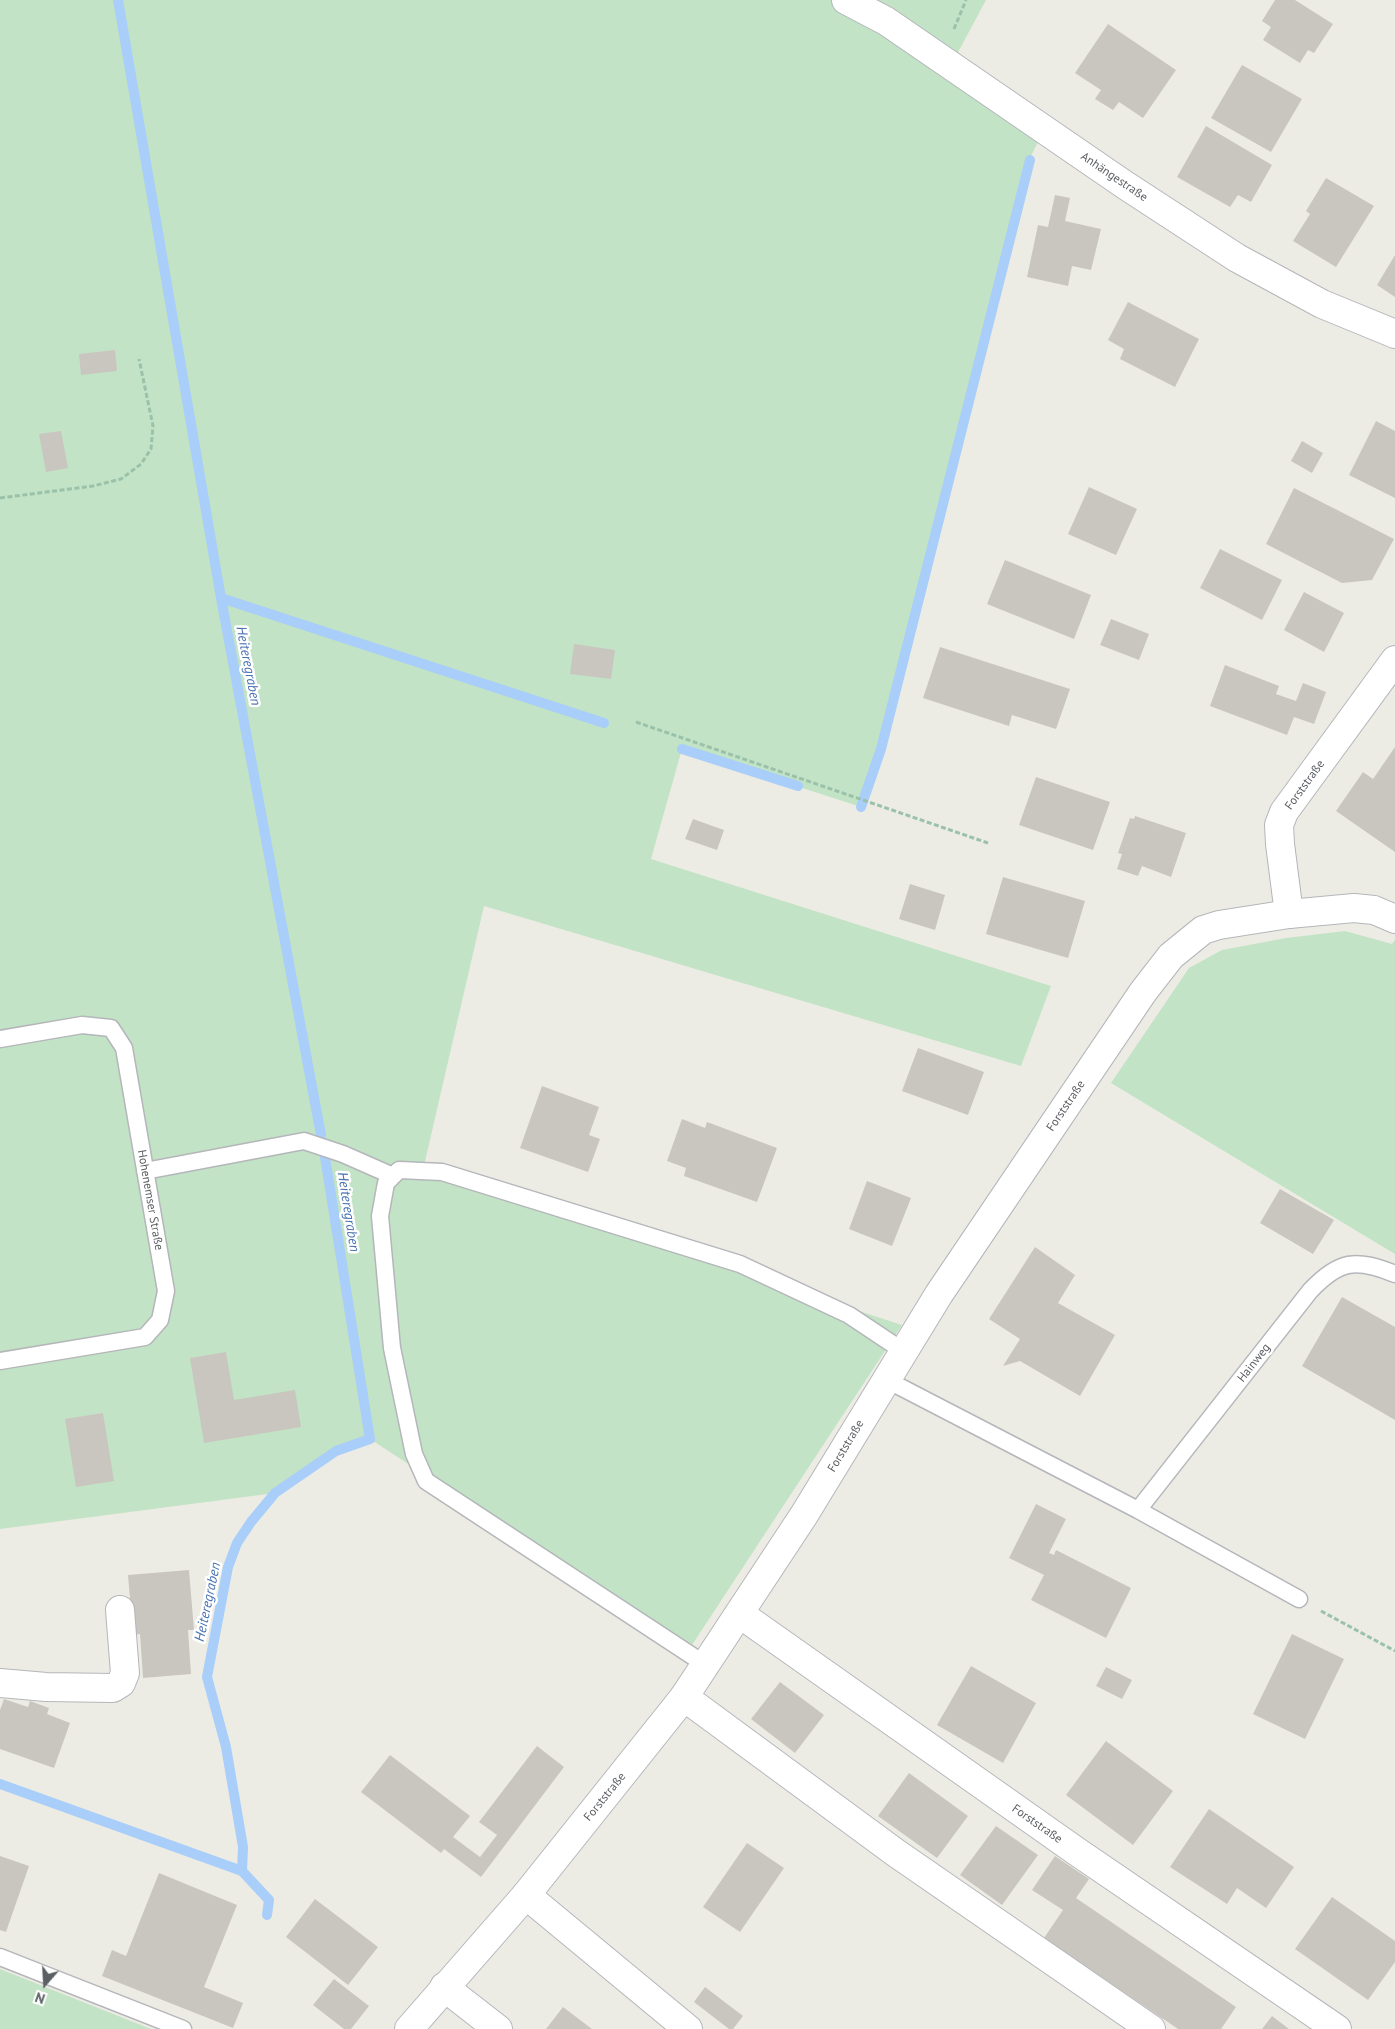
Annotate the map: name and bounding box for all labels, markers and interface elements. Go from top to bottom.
street label: Anhängestraße [1078,149,1150,205]
water label: Heiteregraben [232,625,264,707]
street label: Forststraße [1282,757,1328,813]
street label: Forststraße [1044,1078,1088,1134]
street label: Hohenemser Straße [134,1149,166,1251]
water label: Heiteregraben [333,1171,363,1253]
street label: Hainweg [1235,1341,1273,1385]
street label: Forststraße [825,1417,867,1475]
water label: Heiteregraben [191,1561,225,1643]
street label: Forststraße [581,1770,629,1824]
street label: Forststraße [1009,1801,1065,1847]
north arrow [20,1959,70,2009]
text: N [33,1988,47,2008]

